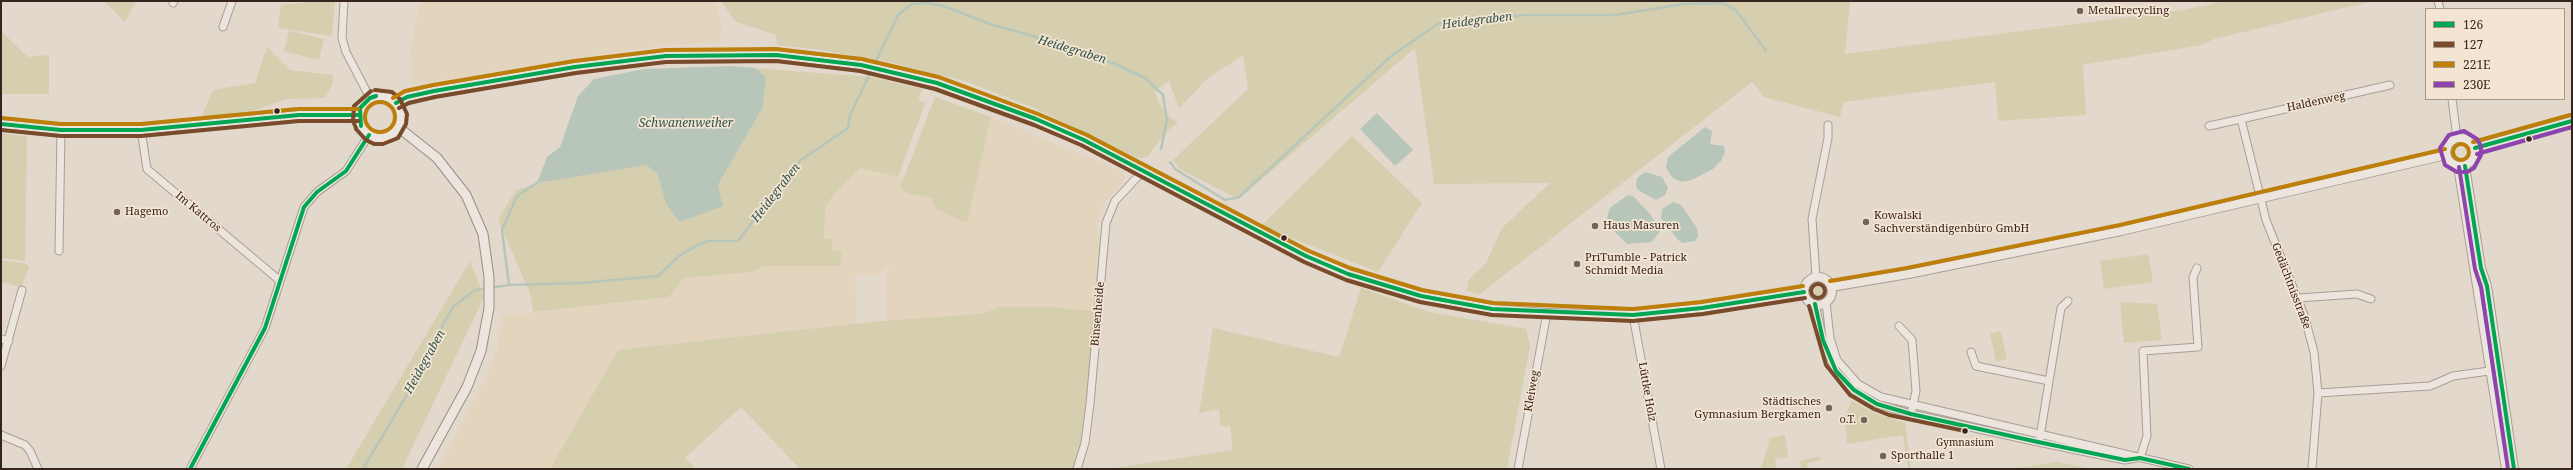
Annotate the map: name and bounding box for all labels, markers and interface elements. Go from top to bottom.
place label: Metallrecycling [2088,4,2169,18]
marker: Metallrecycling [2075,6,2085,16]
legend [2425,8,2565,100]
water label: Heidegraben [1441,10,1513,32]
text: 126 [2463,16,2483,33]
water label: Heidegraben [1036,33,1108,67]
text: 127 [2463,36,2483,53]
text: 221E [2463,56,2491,73]
text: 230E [2463,76,2491,93]
street label: Haldenweg [2286,89,2346,115]
unlabelled marker [272,106,282,116]
water label: Schwanenweiher [639,117,733,131]
unlabelled marker [2524,134,2534,144]
water label: Heidegraben [749,161,803,225]
street label: Im Kattros [173,189,223,235]
place label: Hagemo [125,205,168,219]
marker: Hagemo [112,207,122,217]
place label: Kowalski Sachverständigenbüro GmbH [1874,209,2029,235]
marker: Kowalski Sachverständigenbüro GmbH [1861,217,1871,227]
place label: Haus Masuren [1603,219,1679,233]
marker: Haus Masuren [1590,221,1600,231]
unlabelled marker [1279,233,1289,243]
street label: Gedächtnisstraße [2268,241,2314,331]
place label: PriTumble - Patrick Schmidt Media [1585,251,1687,277]
marker: PriTumble - Patrick Schmidt Media [1572,259,1582,269]
street label: Binsenheide [1089,281,1107,347]
water label: Heidegraben [402,328,448,396]
street label: Lüttke Holz [1635,361,1659,423]
street label: Kleiweg [1522,369,1542,413]
place label: Städtisches Gymnasium Bergkamen [1694,395,1821,421]
marker: Städtisches Gymnasium Bergkamen [1824,403,1834,413]
place label: o.T. [1839,413,1856,427]
marker: o.T. [1859,415,1869,425]
marker: Gymnasium [1960,426,1970,436]
place label: Gymnasium [1936,437,1994,449]
place label: Sporthalle 1 [1891,449,1954,463]
marker: Sporthalle 1 [1878,451,1888,461]

